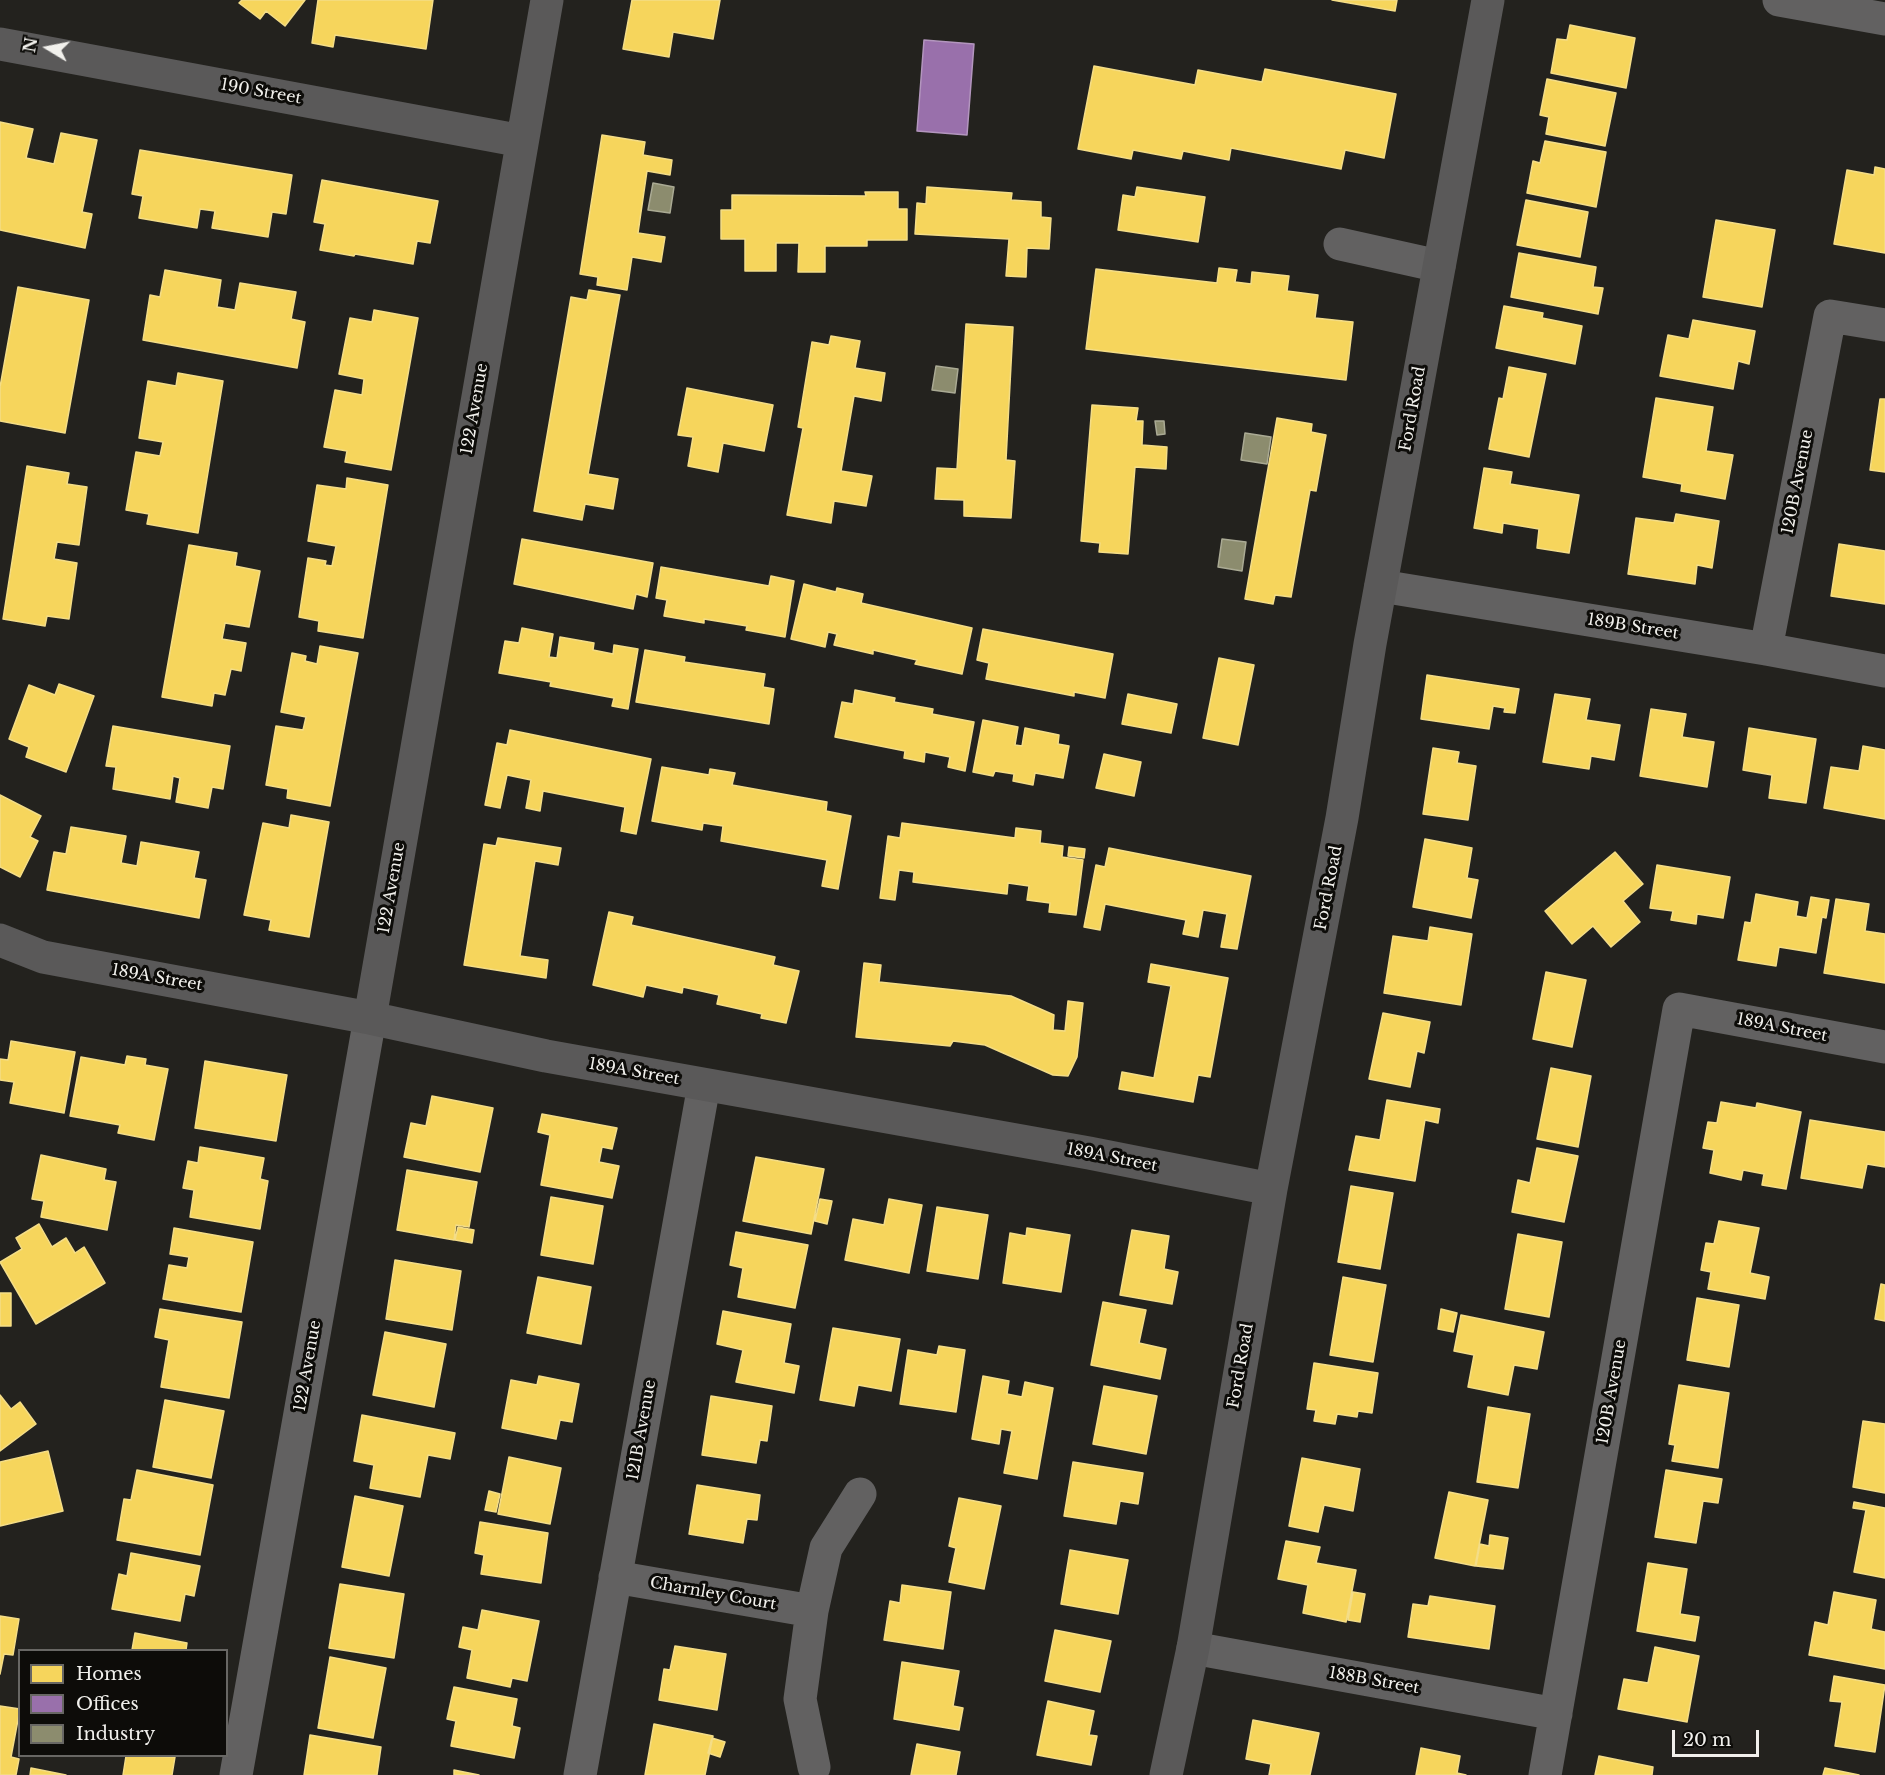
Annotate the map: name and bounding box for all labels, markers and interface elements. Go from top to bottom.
north arrow [18,18,78,78]
text: N [19,36,41,54]
street label: 190 Street [219,75,303,109]
street label: 122 Avenue [458,362,492,456]
street label: Ford Road [1396,365,1430,453]
street label: 120B Avenue [1778,428,1818,536]
street label: 189B Street [1586,610,1680,644]
street label: 122 Avenue [375,841,409,935]
street label: Ford Road [1311,844,1347,932]
street label: 189A Street [110,961,204,995]
street label: 189A Street [1735,1010,1829,1046]
street label: 189A Street [587,1055,681,1089]
street label: 189A Street [1065,1140,1159,1176]
street label: 122 Avenue [291,1319,325,1413]
street label: Ford Road [1224,1322,1258,1410]
street label: 120B Avenue [1593,1338,1631,1446]
street label: 121B Avenue [624,1378,660,1482]
street label: Charnley Court [648,1573,778,1615]
legend [18,1649,228,1757]
text: Homes [76,1663,142,1685]
street label: 188B Street [1327,1664,1421,1698]
text: Offices [76,1693,139,1715]
scale bar [1675,1718,1762,1756]
text: Industry [76,1723,155,1745]
text: 20 m [1683,1729,1731,1751]

